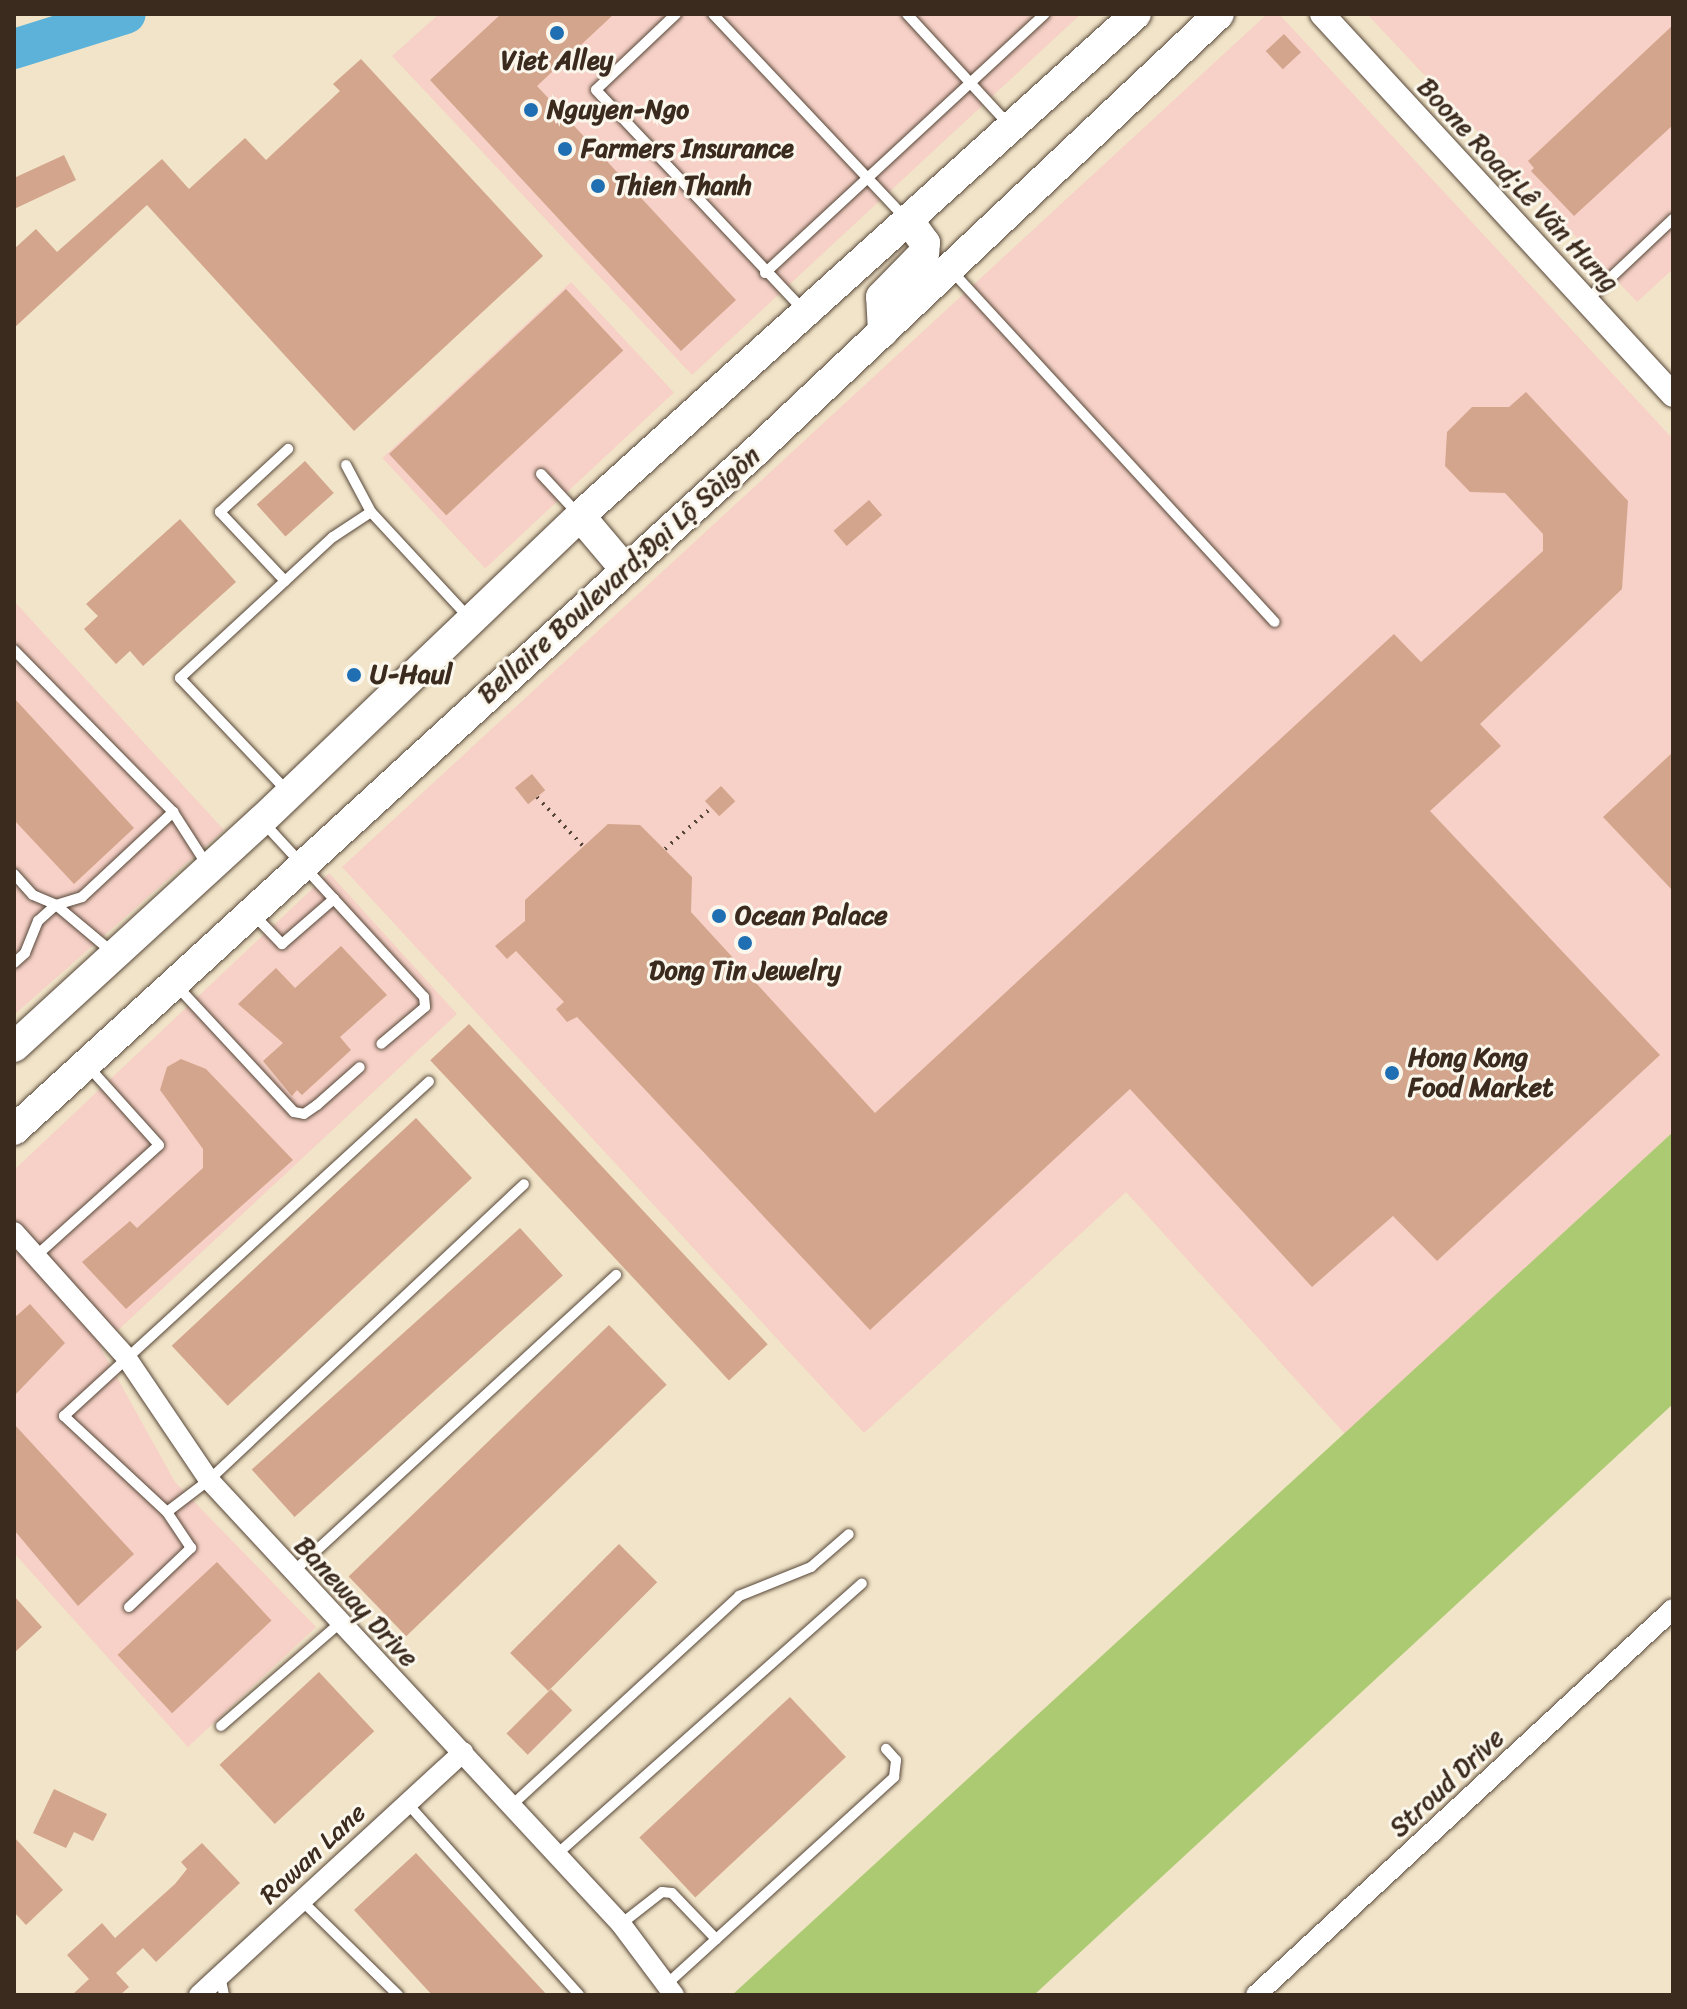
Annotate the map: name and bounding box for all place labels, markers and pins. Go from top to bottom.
marker: Viet Alley [548,24,566,42]
place label: Viet Alley [501,45,613,77]
place label: Nguyen-Ngo [547,94,689,126]
marker: Nguyen-Ngo [522,101,540,119]
place label: Farmers Insurance [581,133,795,165]
marker: Farmers Insurance [556,140,574,158]
place label: Thien Thanh [614,170,752,202]
marker: Thien Thanh [589,177,607,195]
place label: U-Haul [370,659,452,691]
marker: U-Haul [345,666,363,684]
place label: Ocean Palace [735,900,887,932]
marker: Ocean Palace [710,907,728,925]
marker: Dong Tin Jewelry [736,934,754,952]
place label: Dong Tin Jewelry [648,955,842,987]
place label: Hong Kong Food Market [1408,1042,1552,1104]
marker: Hong Kong Food Market [1383,1064,1401,1082]

